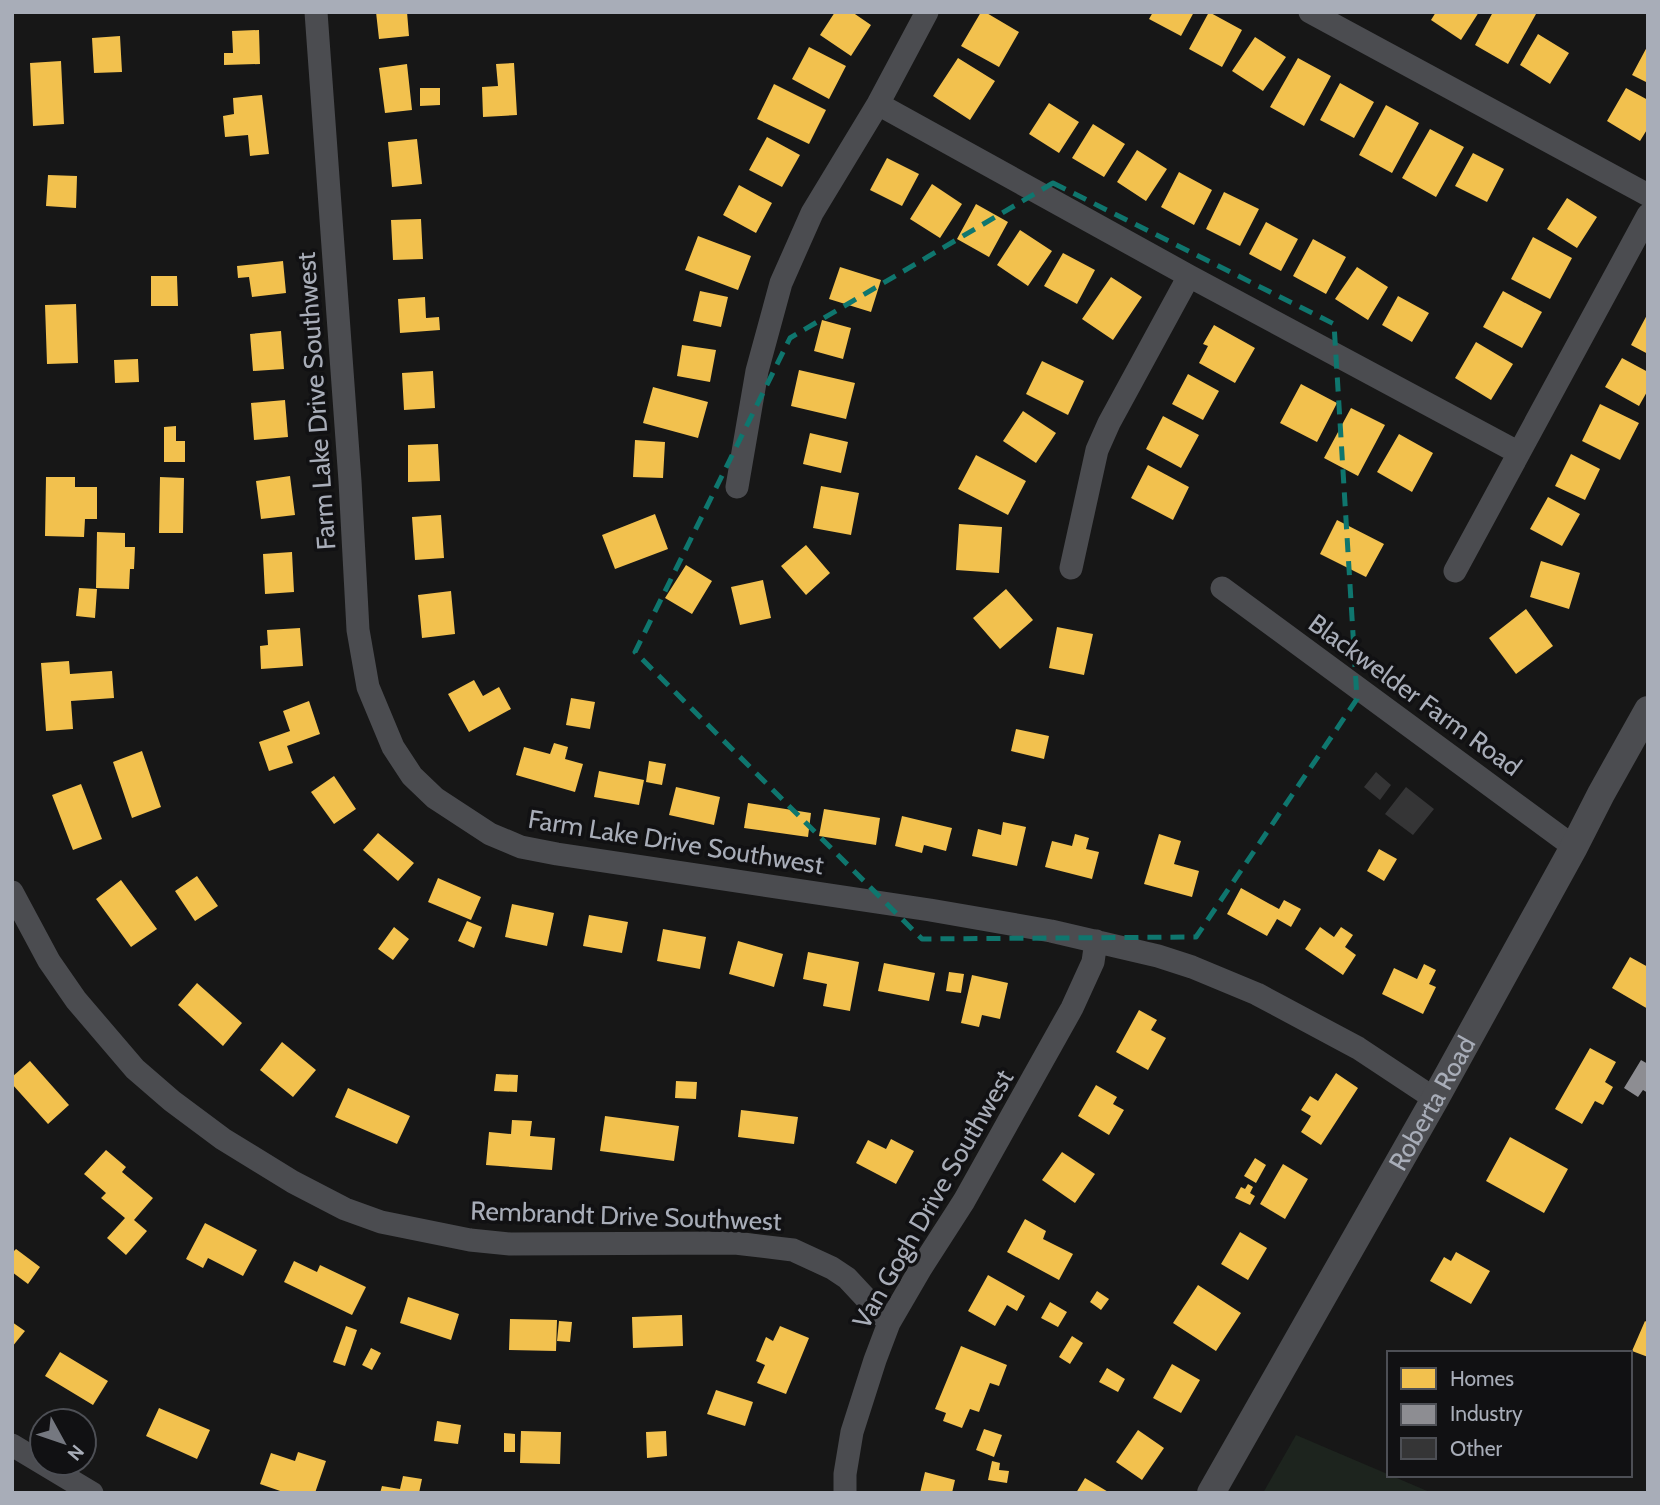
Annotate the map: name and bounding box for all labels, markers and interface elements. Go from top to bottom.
street label: Farm Lake Drive Southwest [290,251,342,551]
street label: Blackwelder Farm Road [1302,607,1528,783]
street label: Farm Lake Drive Southwest [526,803,826,881]
street label: Roberta Road [1382,1031,1482,1176]
street label: Van Gogh Drive Southwest [846,1064,1020,1334]
street label: Rembrandt Drive Southwest [470,1195,782,1237]
legend [1387,1351,1632,1477]
text: Homes [1450,1366,1514,1391]
text: Industry [1450,1401,1523,1426]
north arrow [28,1407,98,1477]
text: Other [1450,1436,1502,1461]
text: N [63,1440,89,1465]

